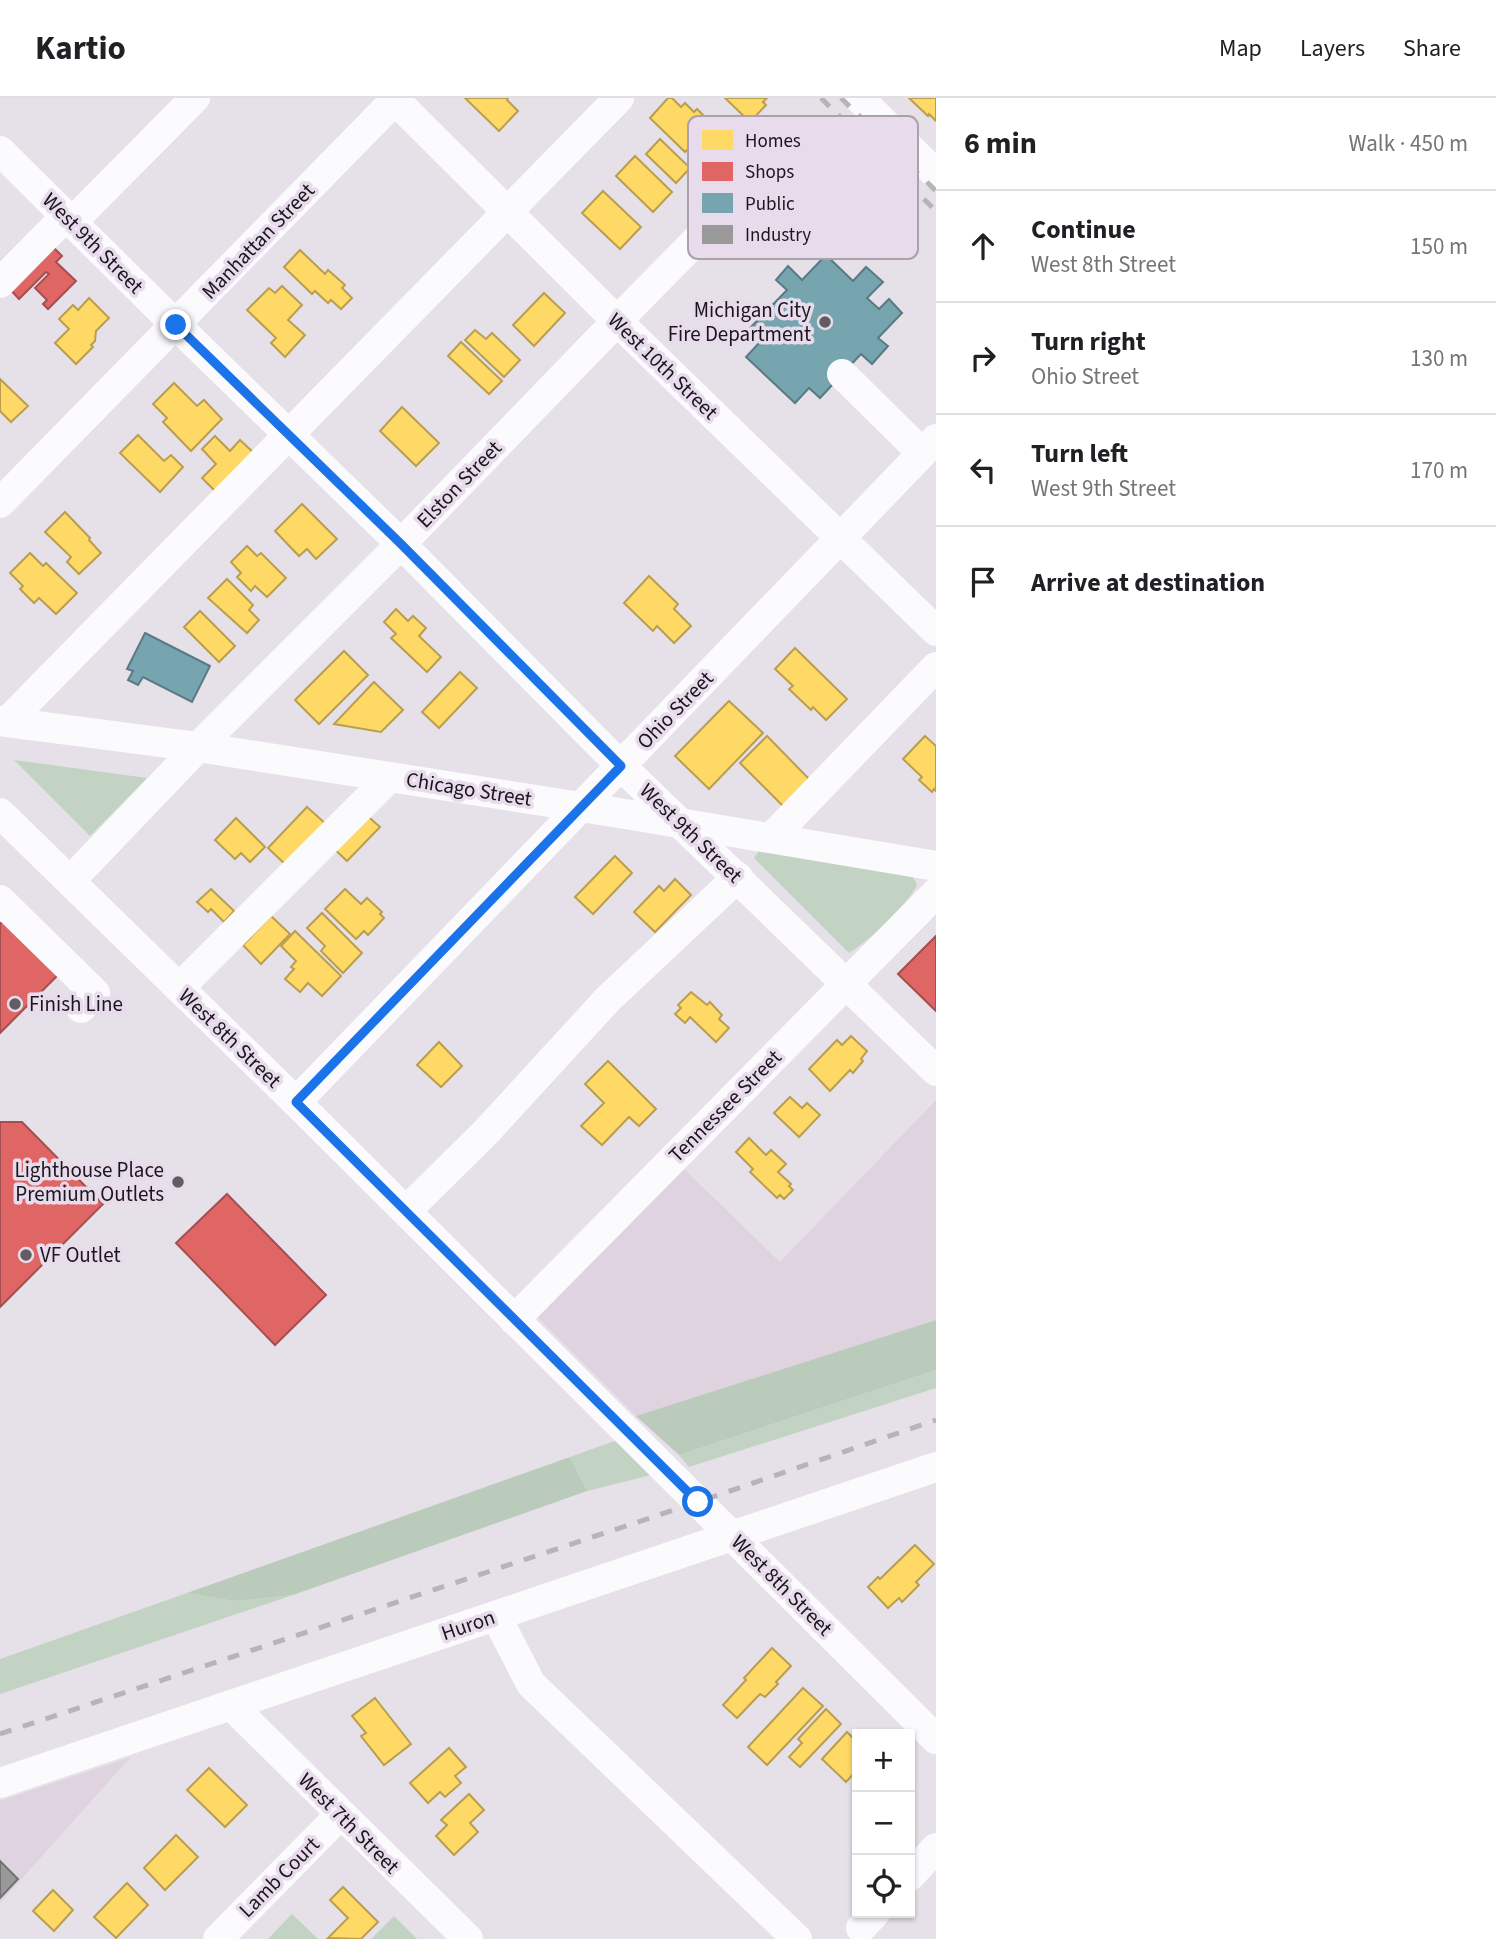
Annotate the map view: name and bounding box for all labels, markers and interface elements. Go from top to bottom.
text: Kartio [35,25,126,72]
text: Map [1219,31,1262,66]
text: Layers [1300,31,1365,66]
text: Share [1403,31,1461,66]
legend [688,116,918,259]
text: 6 min [964,122,1037,165]
text: Walk · 450 m [1349,127,1468,160]
text: Homes [745,128,801,155]
text: Shops [745,159,794,186]
street label: Manhattan Street [195,176,321,306]
street label: West 9th Street [36,186,150,300]
text: Public [745,191,795,218]
text: Continue [1031,211,1136,248]
text: Industry [745,222,811,249]
icon: ahead [964,227,1002,265]
text: 150 m [1410,230,1468,263]
text: West 8th Street [1031,248,1176,281]
place label: Michigan City Fire Department [668,295,811,349]
street label: West 10th Street [601,306,725,426]
route end [160,309,191,340]
marker: Michigan City Fire Department [817,314,833,330]
text: Turn right [1031,323,1146,360]
icon: right [964,339,1002,377]
text: 130 m [1410,342,1468,375]
text: Ohio Street [1031,360,1139,393]
street label: Elston Street [410,434,508,534]
text: Turn left [1031,435,1128,472]
icon: left [964,451,1002,489]
text: 170 m [1410,454,1468,487]
text: West 9th Street [1031,472,1176,505]
icon: arrive [964,563,1002,601]
text: Arrive at destination [1031,564,1265,601]
street label: Ohio Street [630,664,720,756]
street label: Chicago Street [404,764,534,814]
street label: West 9th Street [633,776,749,890]
street label: West 8th Street [172,981,288,1095]
place label: Finish Line [29,989,123,1019]
marker: Finish Line [7,996,23,1012]
street label: Tennessee Street [662,1043,788,1169]
place label: Lighthouse Place Premium Outlets [15,1155,164,1209]
marker: Lighthouse Place Premium Outlets [170,1174,186,1190]
place label: VF Outlet [40,1240,121,1270]
marker: VF Outlet [18,1247,34,1263]
route start [682,1486,713,1517]
street label: West 8th Street [725,1528,839,1642]
street label: Huron [437,1602,499,1648]
map controls [852,1729,915,1918]
button: + [852,1729,915,1792]
street label: West 7th Street [292,1766,406,1880]
button: − [852,1792,915,1855]
street label: Lamb Court [232,1830,326,1924]
button: locate [852,1855,915,1918]

